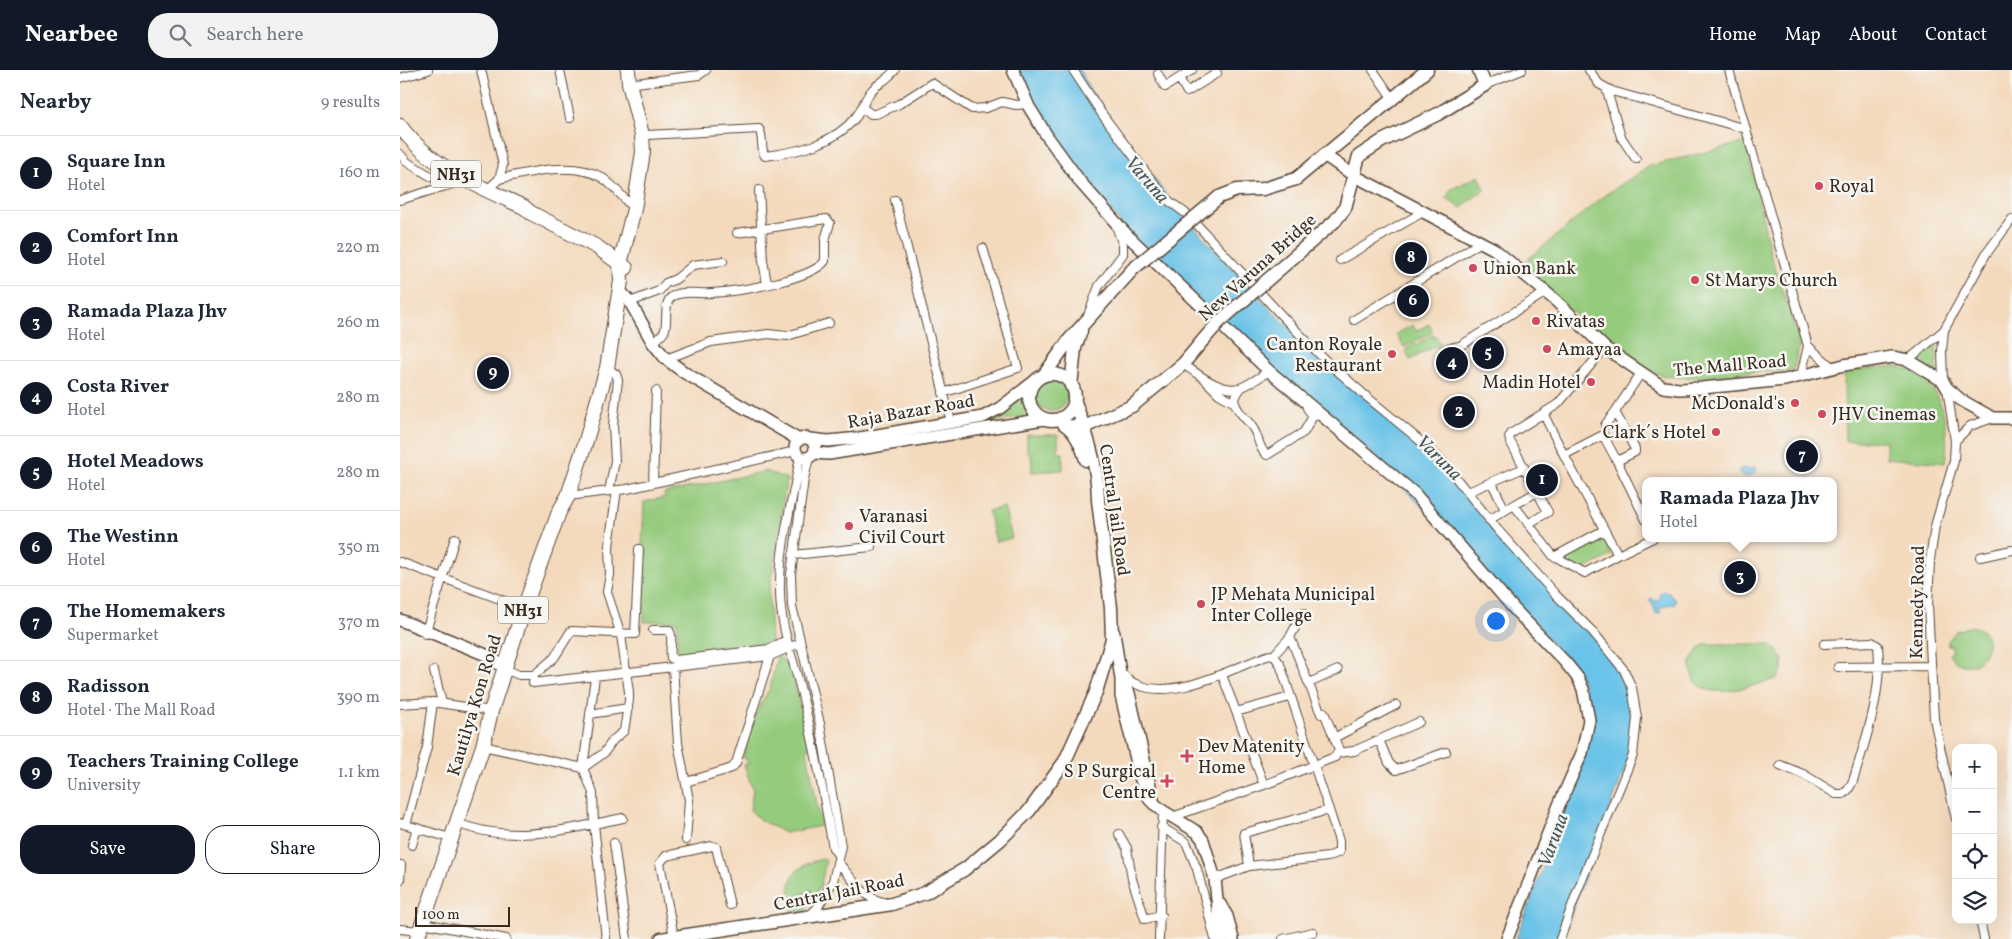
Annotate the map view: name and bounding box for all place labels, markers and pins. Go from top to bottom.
place label: Royal [1829,175,1874,200]
marker: Royal [1813,180,1825,192]
pin: 8 [1395,239,1427,277]
place label: Union Bank [1483,257,1576,282]
marker: Union Bank [1467,262,1479,274]
place label: St Marys Church [1705,269,1838,294]
marker: St Marys Church [1689,274,1701,286]
pin: 6 [1397,282,1429,320]
place label: Rivatas [1546,310,1605,335]
marker: Rivatas [1530,315,1542,327]
place label: Canton Royale Restaurant [1267,333,1382,379]
pin: 5 [1472,334,1504,372]
place label: Amayaa [1557,338,1622,363]
marker: Amayaa [1541,343,1553,355]
pin: 4 [1436,344,1468,382]
marker: Canton Royale Restaurant [1386,348,1398,360]
pin: 9 [477,354,509,392]
place label: Madin Hotel [1482,371,1581,396]
marker: Madin Hotel [1585,376,1597,388]
place label: McDonald's [1691,392,1785,417]
pin: 2 [1443,393,1475,431]
marker: McDonald's [1789,397,1801,409]
place label: JHV Cinemas [1832,403,1936,428]
marker: JHV Cinemas [1816,408,1828,420]
place label: Clark´s Hotel [1603,421,1706,446]
marker: Clark´s Hotel [1710,426,1722,438]
pin: 7 [1786,437,1818,475]
pin: 1 [1526,461,1558,499]
place label: Varanasi Civil Court [859,505,945,551]
marker: Varanasi Civil Court [843,520,855,532]
pin: 3 [1724,558,1756,596]
place label: JP Mehata Municipal Inter College [1211,583,1375,629]
marker: JP Mehata Municipal Inter College [1195,598,1207,610]
place label: Dev Matenity Home [1198,735,1305,781]
marker: Dev Matenity Home [1180,749,1194,763]
place label: S P Surgical Centre [1064,760,1156,806]
marker: S P Surgical Centre [1160,774,1174,788]

